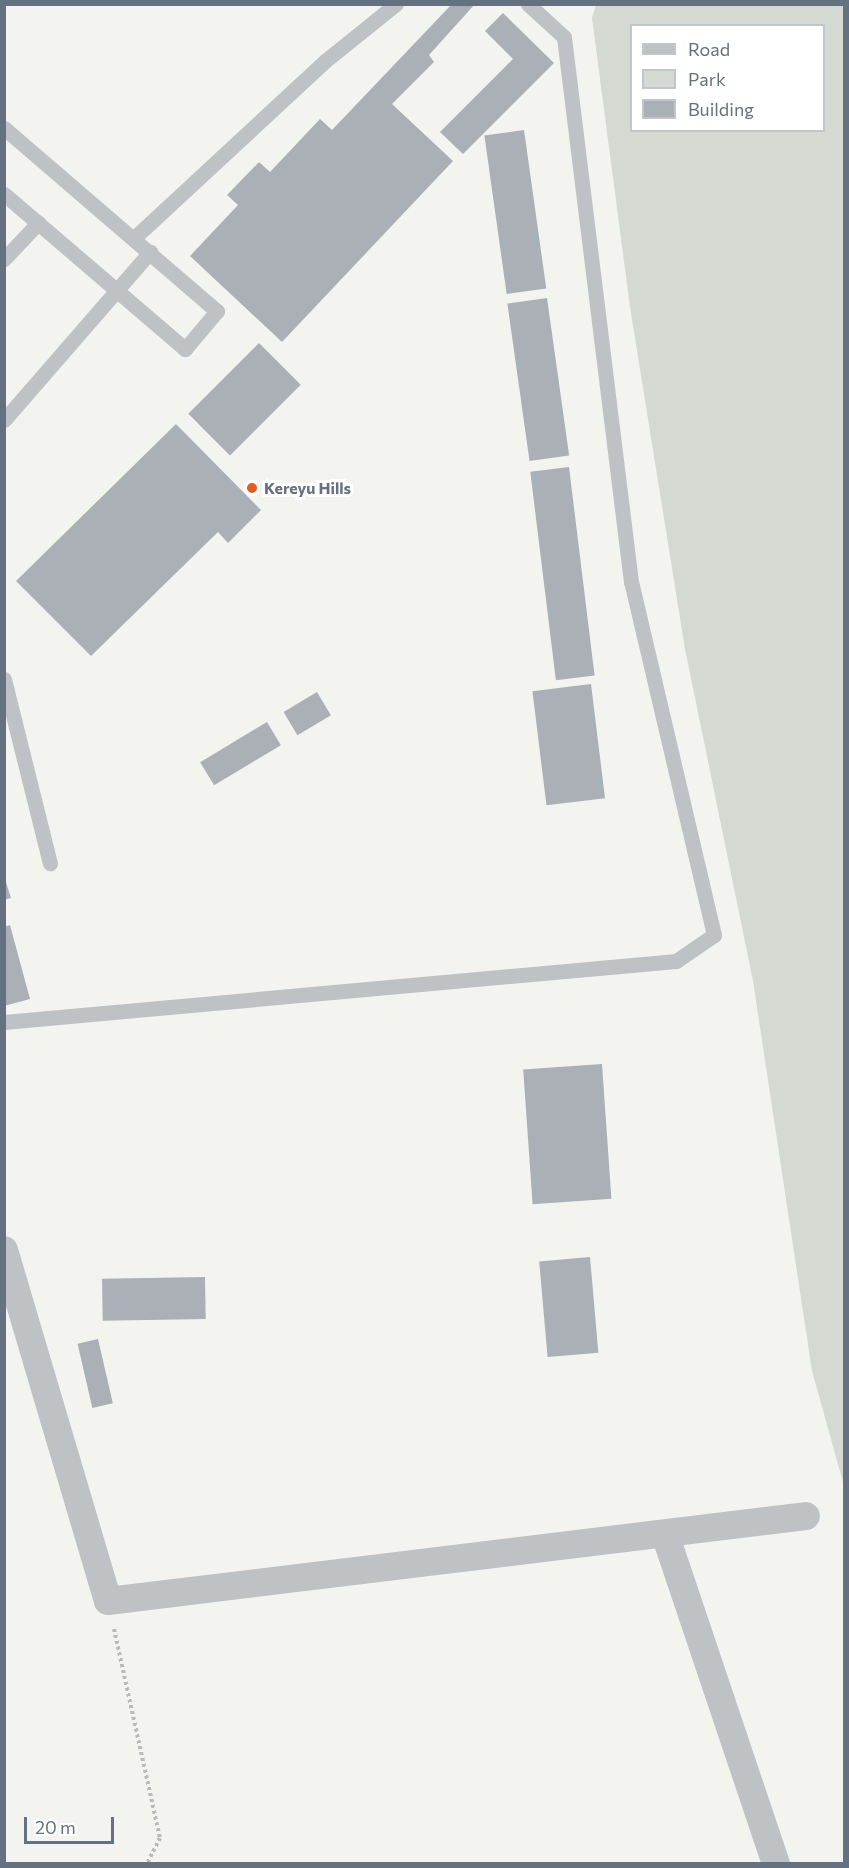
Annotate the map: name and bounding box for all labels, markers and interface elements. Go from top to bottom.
legend [630,24,825,132]
text: Road [688,38,730,60]
text: Park [688,68,726,90]
text: Building [688,98,754,120]
place label: Kereyu Hills [264,478,351,498]
marker: Kereyu Hills [245,481,259,495]
scale bar [27,1805,117,1843]
text: 20 m [35,1816,76,1838]

